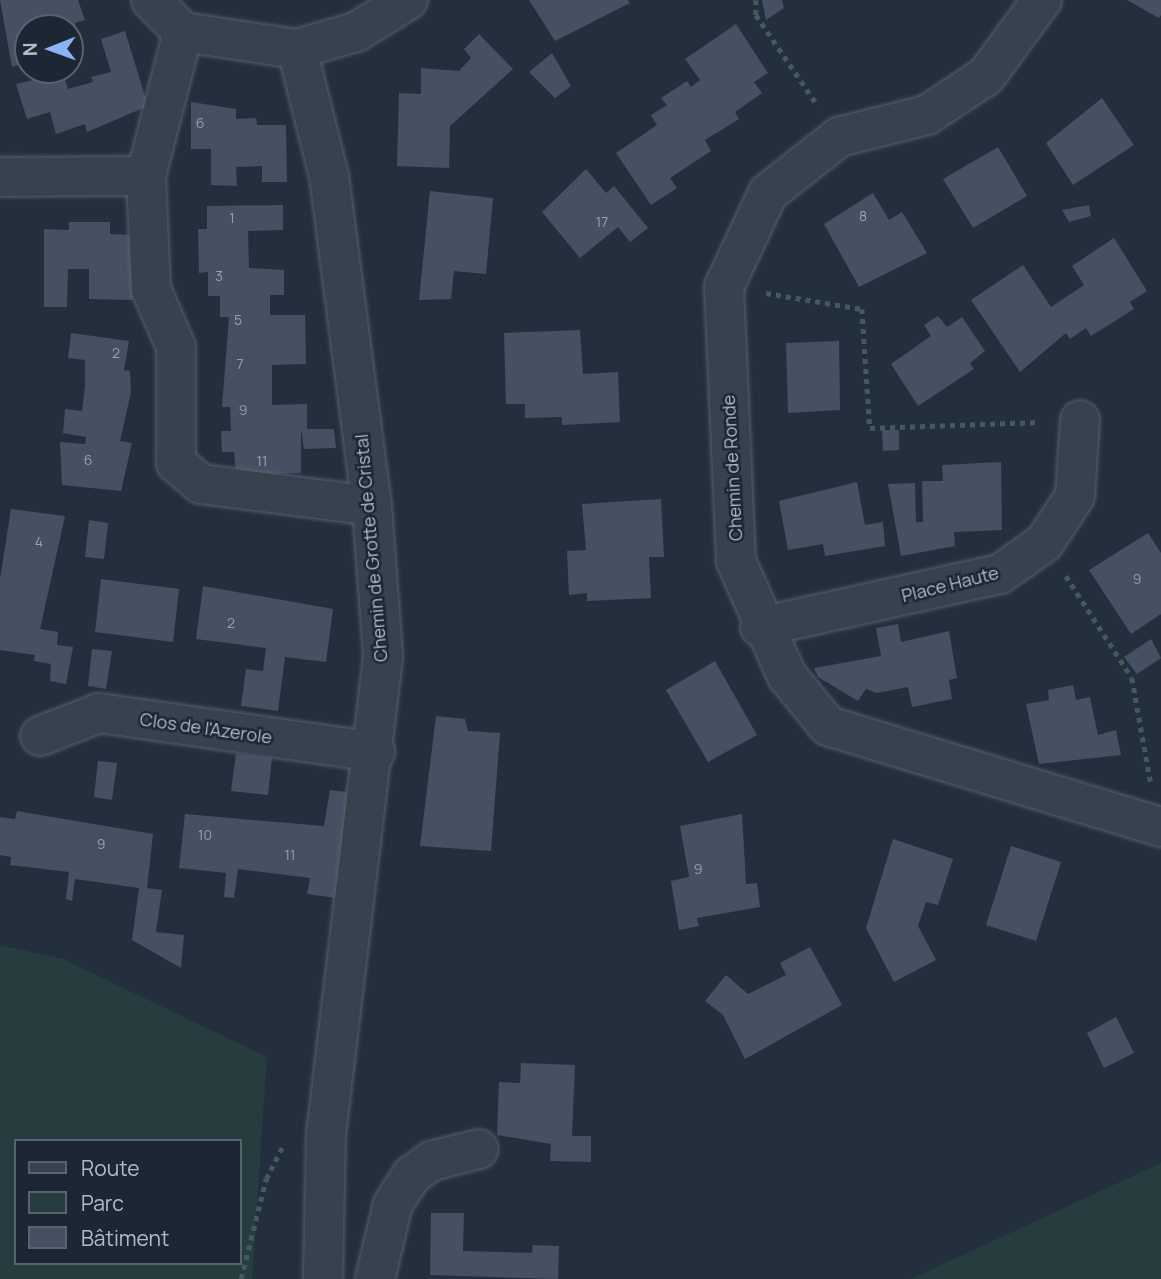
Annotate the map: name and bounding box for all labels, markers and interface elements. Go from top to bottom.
north arrow [14,14,84,84]
text: N [17,42,43,56]
house number: 6 [196,115,204,131]
house number: 8 [859,208,867,224]
house number: 1 [229,210,235,226]
house number: 17 [596,214,608,230]
house number: 3 [215,268,223,284]
house number: 5 [234,312,242,328]
house number: 2 [112,345,120,361]
house number: 7 [236,356,244,372]
street label: Chemin de Ronde [717,394,747,542]
house number: 9 [239,402,247,418]
street label: Chemin de Grotte de Cristal [350,433,392,663]
house number: 6 [84,452,92,468]
house number: 11 [257,453,267,469]
house number: 4 [35,534,43,550]
street label: Place Haute [899,562,1001,606]
house number: 9 [1133,571,1141,587]
house number: 2 [227,615,235,631]
street label: Clos de l'Azerole [139,708,273,748]
house number: 10 [198,827,212,843]
house number: 9 [97,836,105,852]
house number: 11 [285,847,295,863]
house number: 9 [694,861,702,877]
legend [14,1139,242,1265]
text: Route [81,1154,139,1182]
text: Parc [81,1189,124,1217]
text: Bâtiment [81,1224,169,1252]

